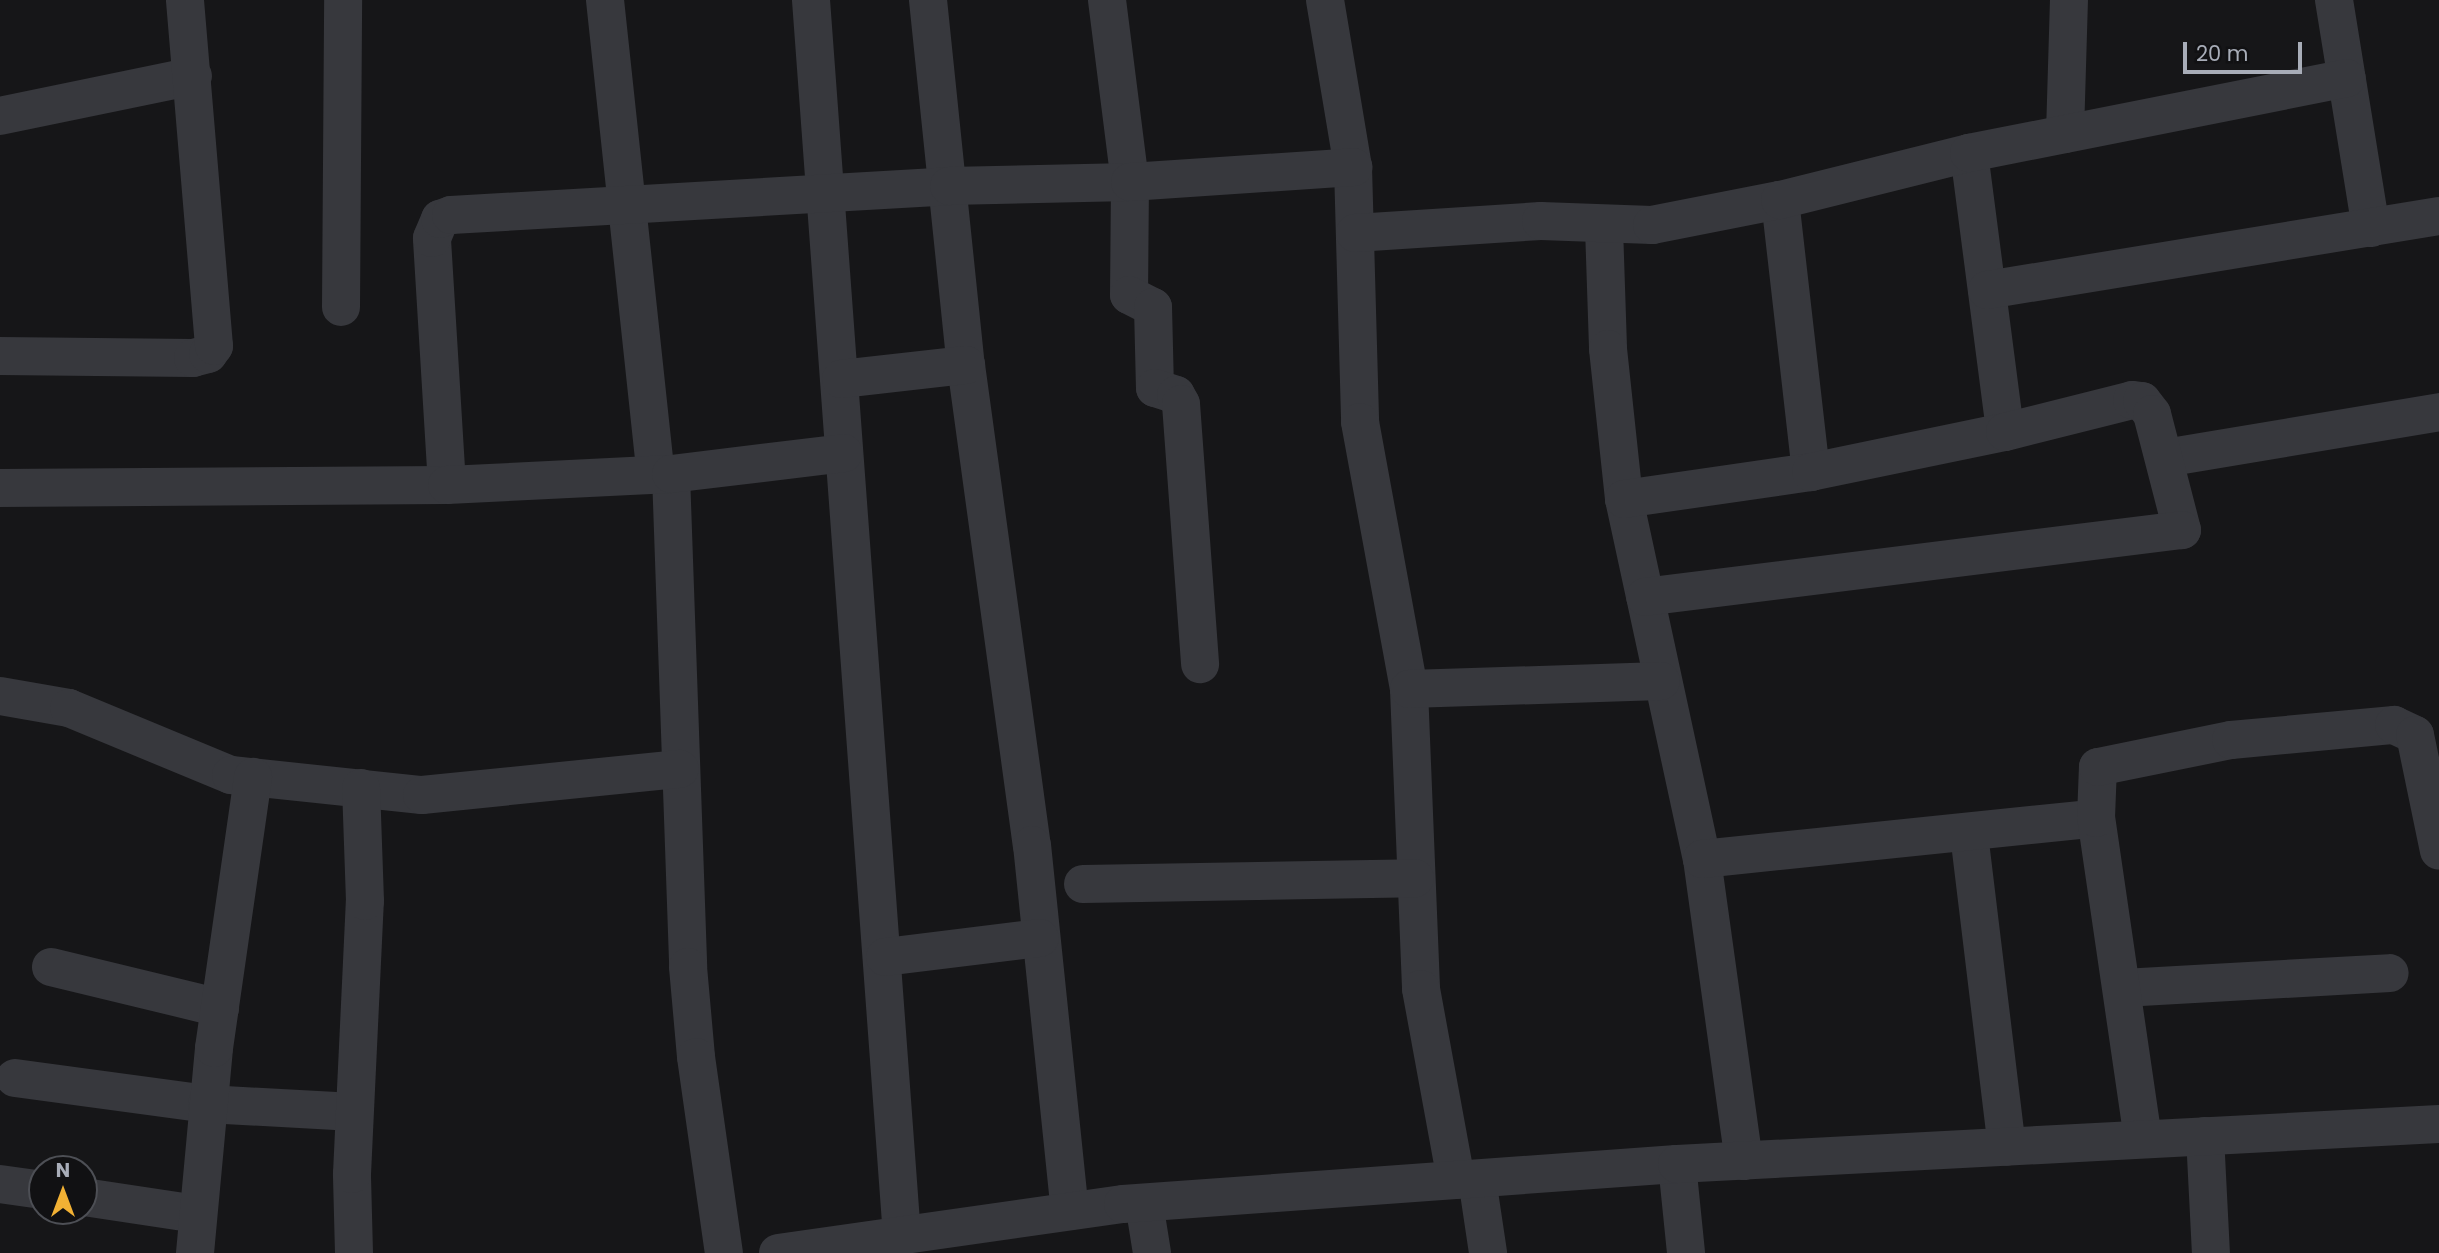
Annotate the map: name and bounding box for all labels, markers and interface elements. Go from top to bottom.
scale bar [2187,28,2306,72]
text: 20 m [2196,39,2249,68]
north arrow [28,1155,98,1225]
text: N [56,1157,70,1184]

